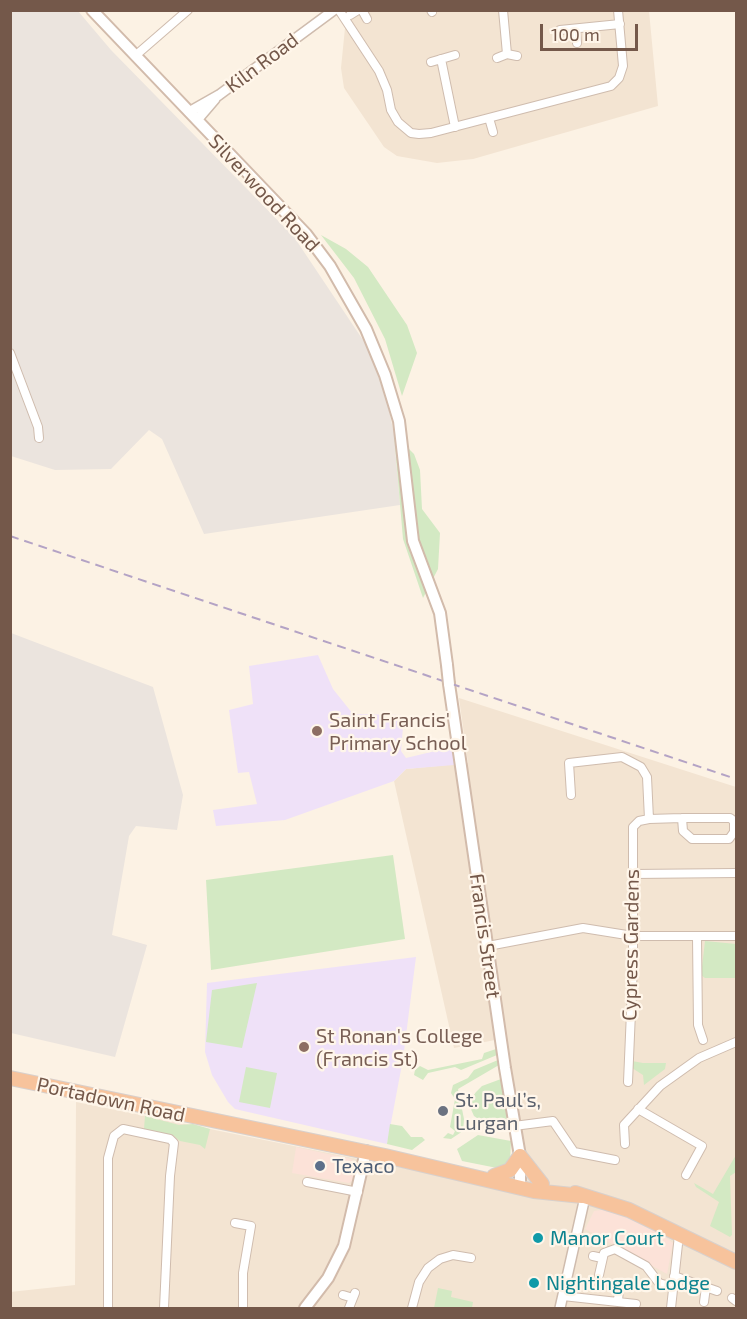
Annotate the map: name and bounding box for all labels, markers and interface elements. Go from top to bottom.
scale bar [543,12,640,50]
text: 100 m [551,23,600,45]
street label: Kiln Road [221,28,303,98]
street label: Silverwood Road [203,129,325,257]
place label: Saint Francis' Primary School [329,708,467,755]
marker: Saint Francis' Primary School [310,724,324,738]
street label: Cypress Gardens [618,869,644,1021]
street label: Francis Street [464,872,506,1000]
place label: St Ronan's College (Francis St) [316,1024,483,1071]
marker: St Ronan's College (Francis St) [297,1040,311,1054]
street label: Portadown Road [35,1073,187,1127]
place label: St. Paul’s, Lurgan [455,1088,541,1135]
marker: St. Paul’s, Lurgan [436,1104,450,1118]
place label: Texaco [332,1154,395,1178]
marker: Texaco [313,1159,327,1173]
place label: Manor Court [550,1226,664,1250]
marker: Manor Court [531,1231,545,1245]
place label: Nightingale Lodge [546,1271,710,1295]
marker: Nightingale Lodge [527,1276,541,1290]

